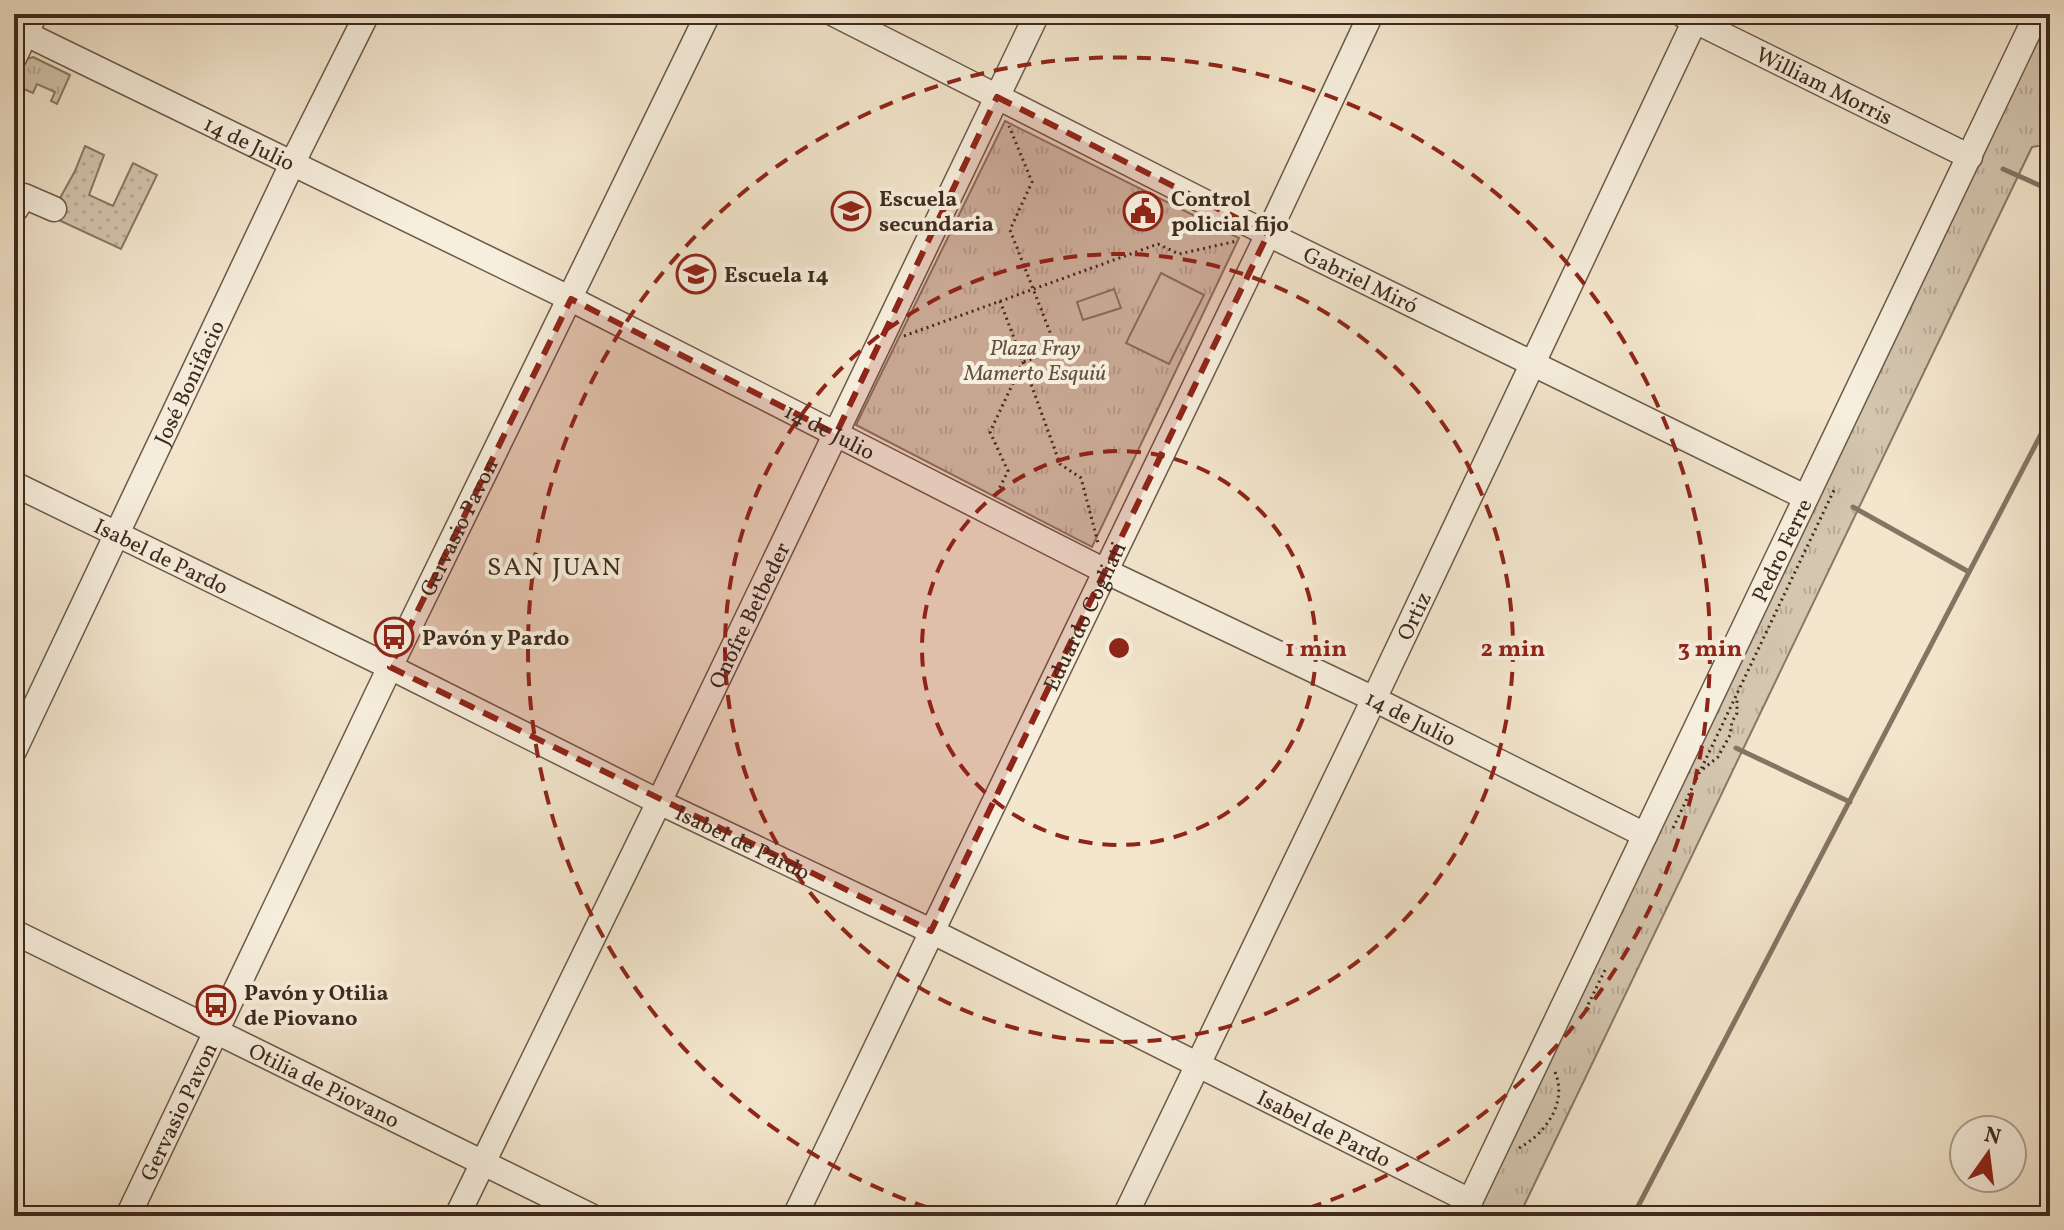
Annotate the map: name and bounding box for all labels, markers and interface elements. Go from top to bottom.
street label: William Morris [1750,40,1897,134]
street label: 14 de Julio [198,110,299,180]
place label: Escuela secundaria [879,185,994,241]
place label: Control policial fijo [1171,185,1289,241]
school or university icon: Escuela secundaria [830,190,872,232]
public building icon: Control policial fijo [1122,190,1164,232]
street label: Gabriel Miró [1297,240,1422,323]
school or university icon: Escuela 14 [675,253,717,295]
place label: Escuela 14 [724,261,829,292]
street label: José Bonifacio [148,316,234,451]
park label: Plaza Fray Mamerto Esquiú [963,334,1106,390]
street label: 14 de Julio [778,397,879,469]
street label: Gervasio Pavon [414,454,507,602]
street label: Pedro Ferre [1745,494,1821,608]
street label: Isabel de Pardo [88,512,233,604]
street label: Eduardo Cogliati [1037,537,1135,697]
street label: Onófre Betbeder [703,538,799,695]
district label: SAN JUAN [487,550,623,586]
street label: Ortiz [1391,587,1441,646]
bus stop icon: Pavón y Pardo [373,616,415,658]
place label: Pavón y Pardo [422,624,569,655]
text: 1 min [1285,633,1347,667]
text: 2 min [1481,633,1546,667]
text: 3 min [1678,633,1742,667]
centre of rings [1105,634,1133,662]
street label: 14 de Julio [1359,684,1461,756]
street label: Isabel de Pardo [669,799,814,889]
place label: Pavón y Otilia de Piovano [244,979,389,1035]
bus stop icon: Pavón y Otilia de Piovano [195,984,237,1026]
street label: Otilia de Piovano [243,1037,404,1137]
street label: Gervasio Pavon [134,1038,226,1187]
street label: Isabel de Pardo [1251,1084,1395,1177]
north arrow [1948,1114,2028,1194]
text: N [1981,1120,2004,1154]

